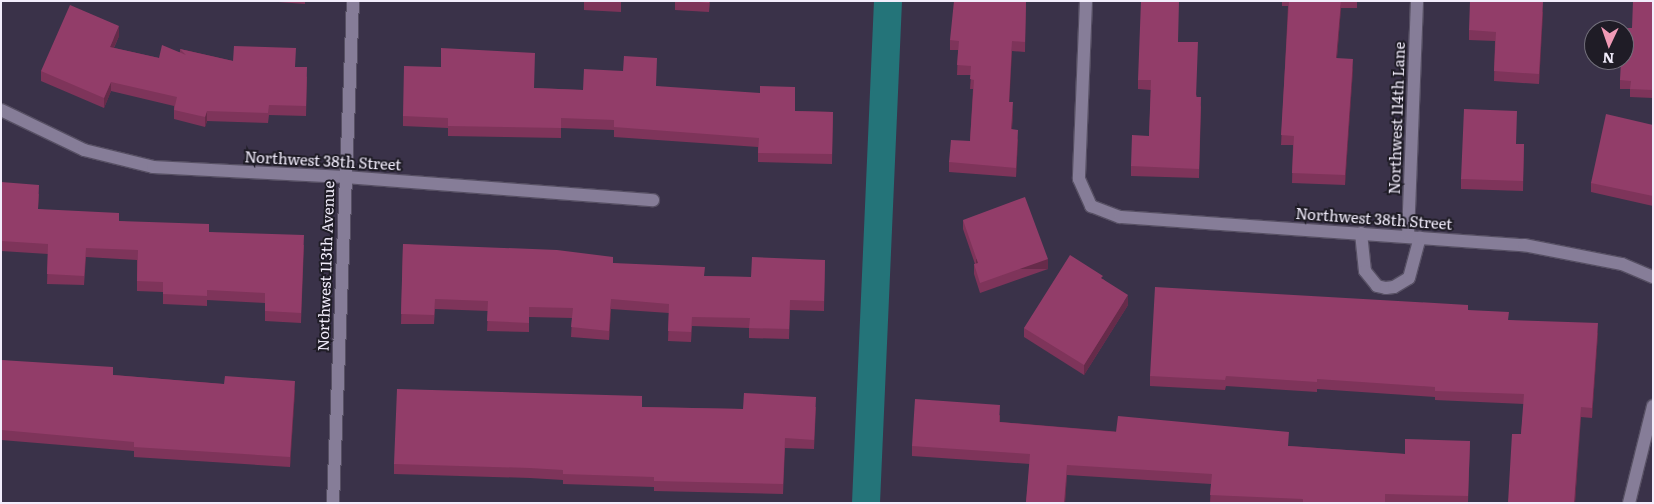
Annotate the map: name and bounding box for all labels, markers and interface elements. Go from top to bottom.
north arrow [1584,20,1634,70]
street label: Northwest 114th Lane [1384,41,1408,195]
text: N [1602,49,1615,69]
street label: Northwest 38th Street [244,147,402,173]
street label: Northwest 113th Avenue [313,180,337,352]
street label: Northwest 38th Street [1295,204,1453,232]

